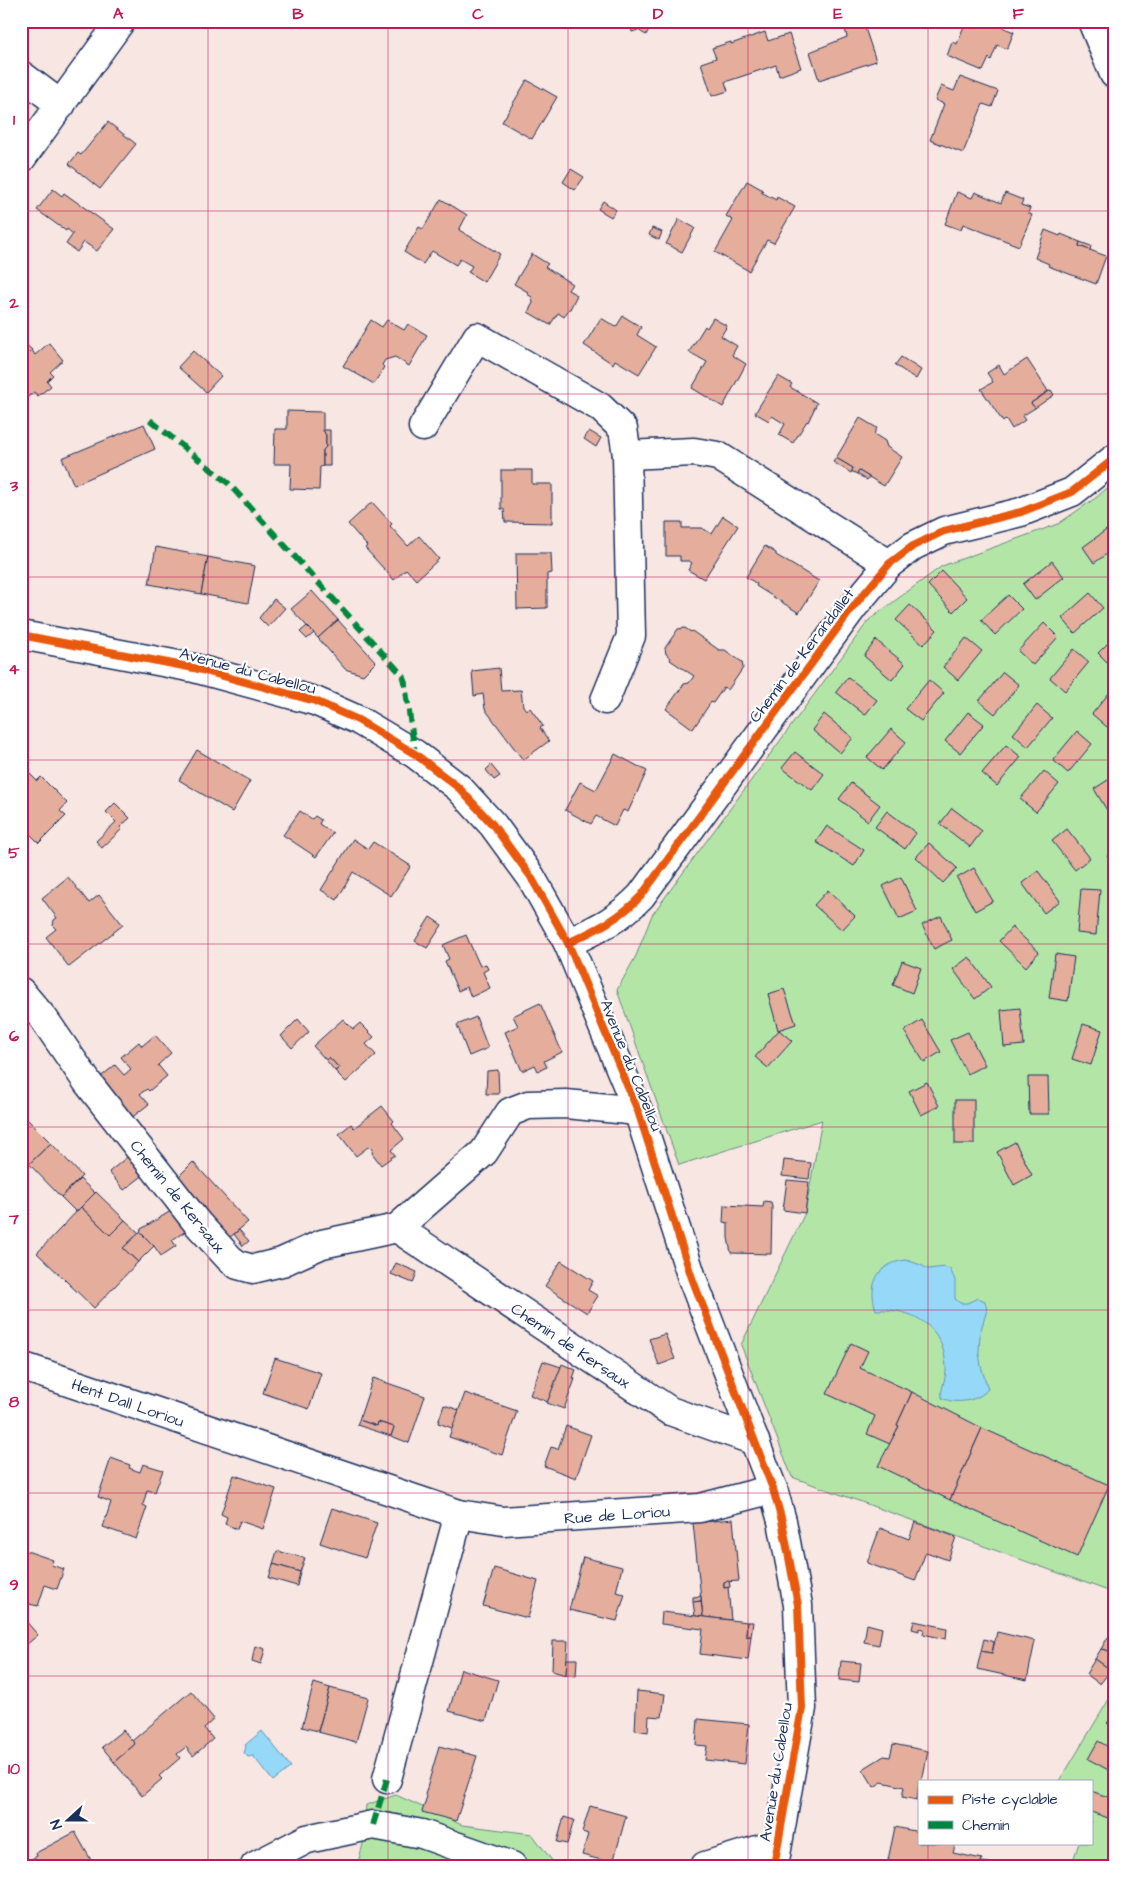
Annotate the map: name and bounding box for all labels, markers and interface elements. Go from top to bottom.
text: A [113,3,124,25]
text: B [292,3,304,25]
text: C [472,3,484,25]
text: D [653,3,664,25]
text: E [833,3,843,25]
text: F [1012,3,1024,25]
text: 1 [13,109,16,131]
text: 2 [8,292,19,314]
text: 3 [9,475,19,497]
street label: Chemin de Kerandaillet [744,584,860,727]
street label: Avenue du Cabellou [177,642,318,700]
text: 4 [9,658,20,680]
text: 5 [8,842,20,864]
street label: Avenue du Cabellou [595,996,668,1135]
text: 6 [9,1025,19,1047]
street label: Chemin de Kersaux [125,1136,230,1258]
text: 7 [8,1208,19,1230]
street label: Chemin de Kersaux [506,1298,635,1394]
street label: Hent Dall Loriou [68,1373,187,1432]
text: 8 [9,1391,20,1413]
street label: Rue de Loriou [563,1500,671,1530]
text: 9 [9,1574,19,1596]
street label: Avenue du Cabellou [754,1701,798,1843]
text: 10 [8,1758,20,1780]
legend [918,1780,1092,1844]
text: Piste cyclable [962,1789,1058,1811]
north arrow [42,1794,92,1844]
text: Chemin [962,1815,1010,1836]
text: N [46,1816,68,1832]

